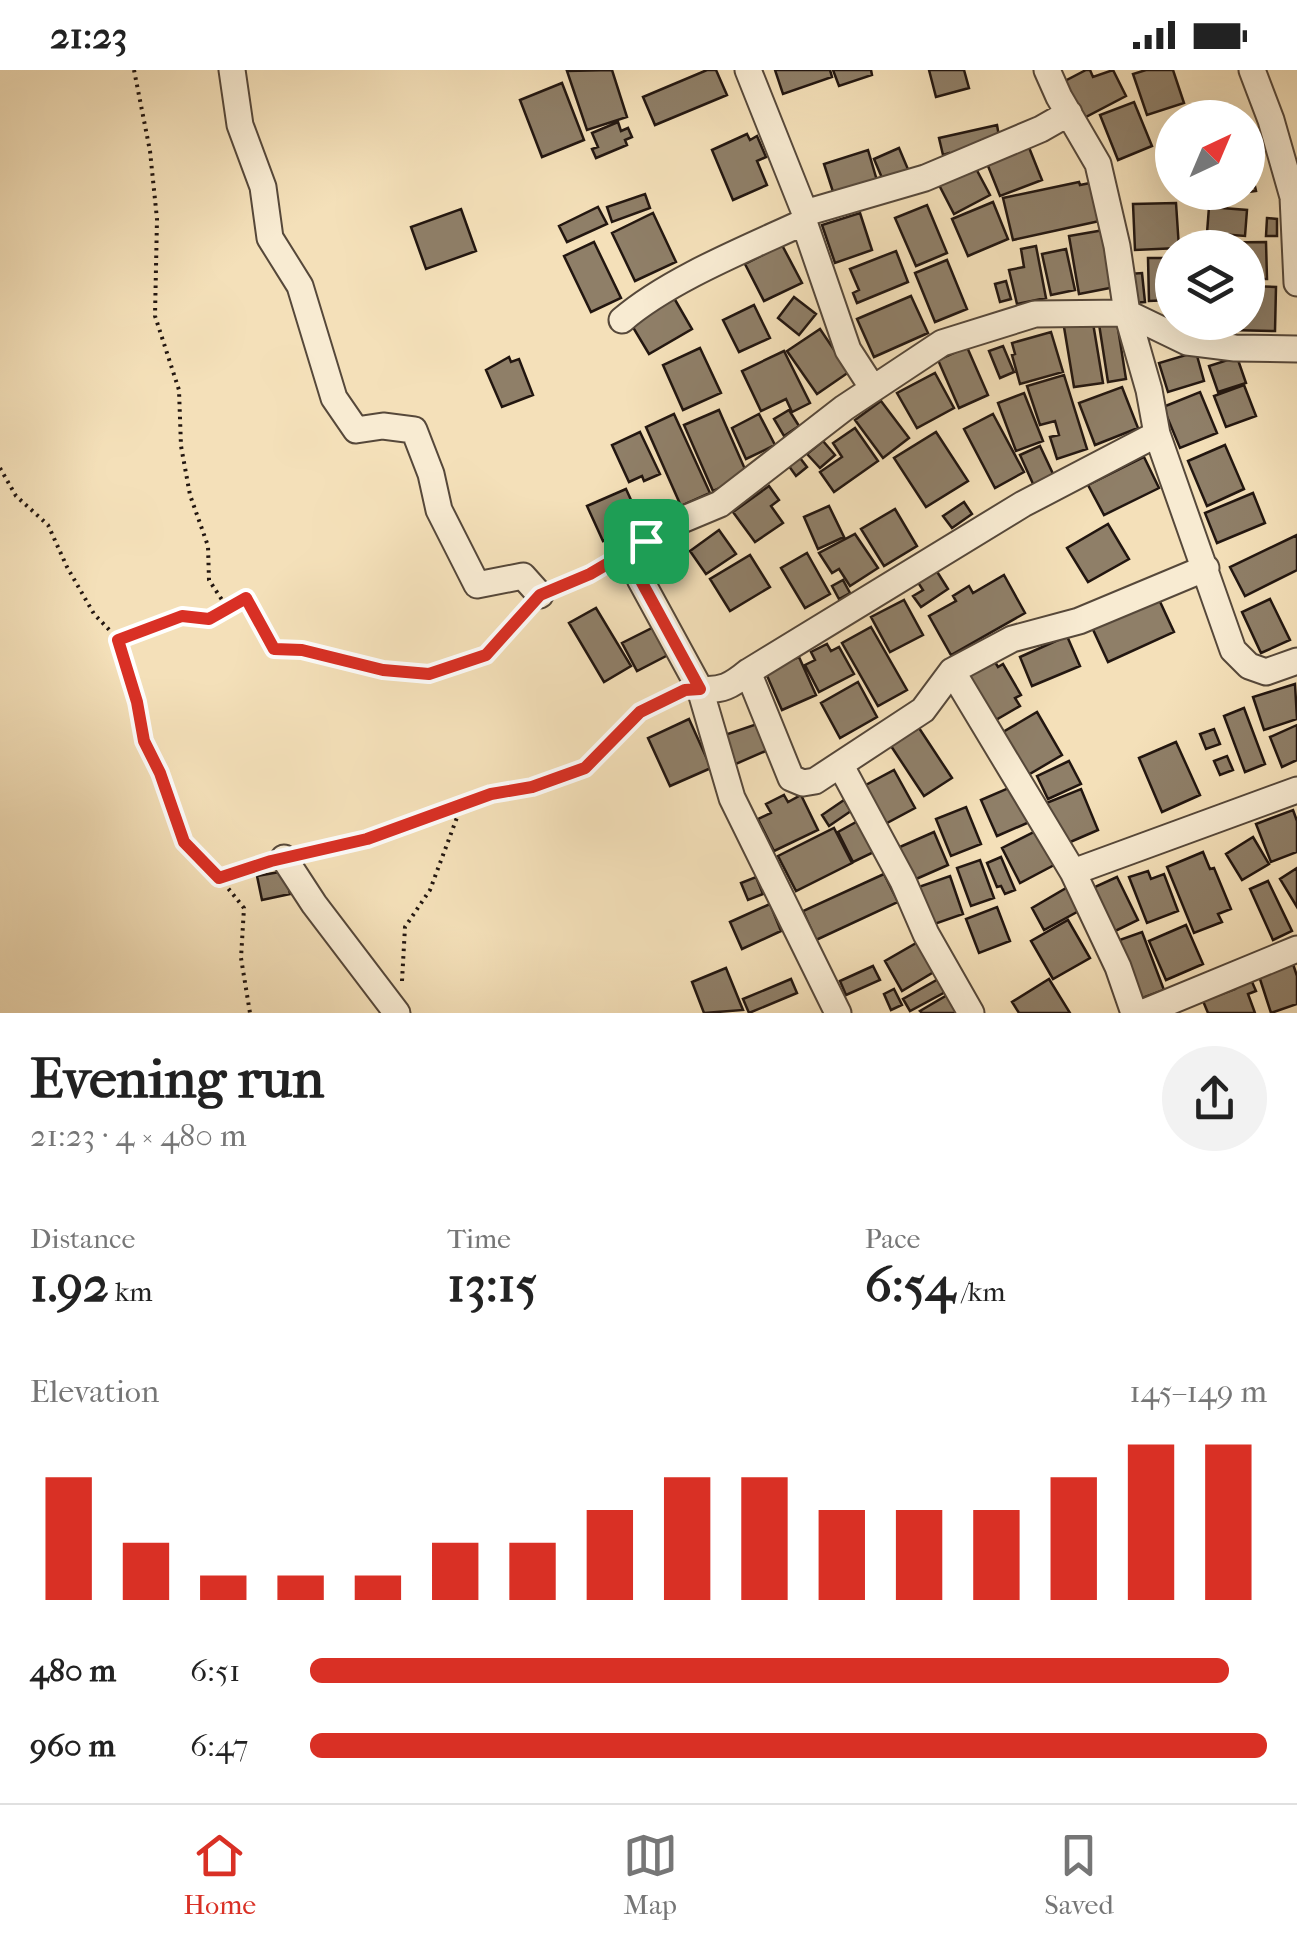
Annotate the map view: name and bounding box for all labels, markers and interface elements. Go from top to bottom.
text: 21:23 [50,13,127,58]
north arrow [1155,100,1265,210]
map controls [1155,100,1265,340]
button: layers [1155,230,1265,340]
pin [604,499,689,584]
icon: arrive [619,514,674,569]
button: share [1162,1046,1267,1151]
text: Evening run [30,1047,324,1111]
text: 21:23 · 4 × 480 m [30,1117,246,1154]
text: Distance [30,1222,135,1255]
text: Time [447,1222,511,1255]
text: Pace [865,1222,920,1255]
text: 1.92 [30,1255,109,1314]
text: 13:15 [447,1255,537,1314]
text: 6:54 [865,1255,955,1314]
text: km [109,1275,152,1308]
text: /km [955,1275,1006,1308]
text: Elevation [30,1373,159,1410]
text: 145–149 m [1129,1373,1267,1410]
text: 480 m [30,1652,116,1689]
text: 6:51 [190,1652,240,1689]
text: 960 m [30,1727,115,1764]
text: 6:47 [190,1727,249,1764]
tab: Home [183,1828,256,1921]
tab: Map [623,1828,678,1921]
tab: Saved [1044,1828,1114,1921]

